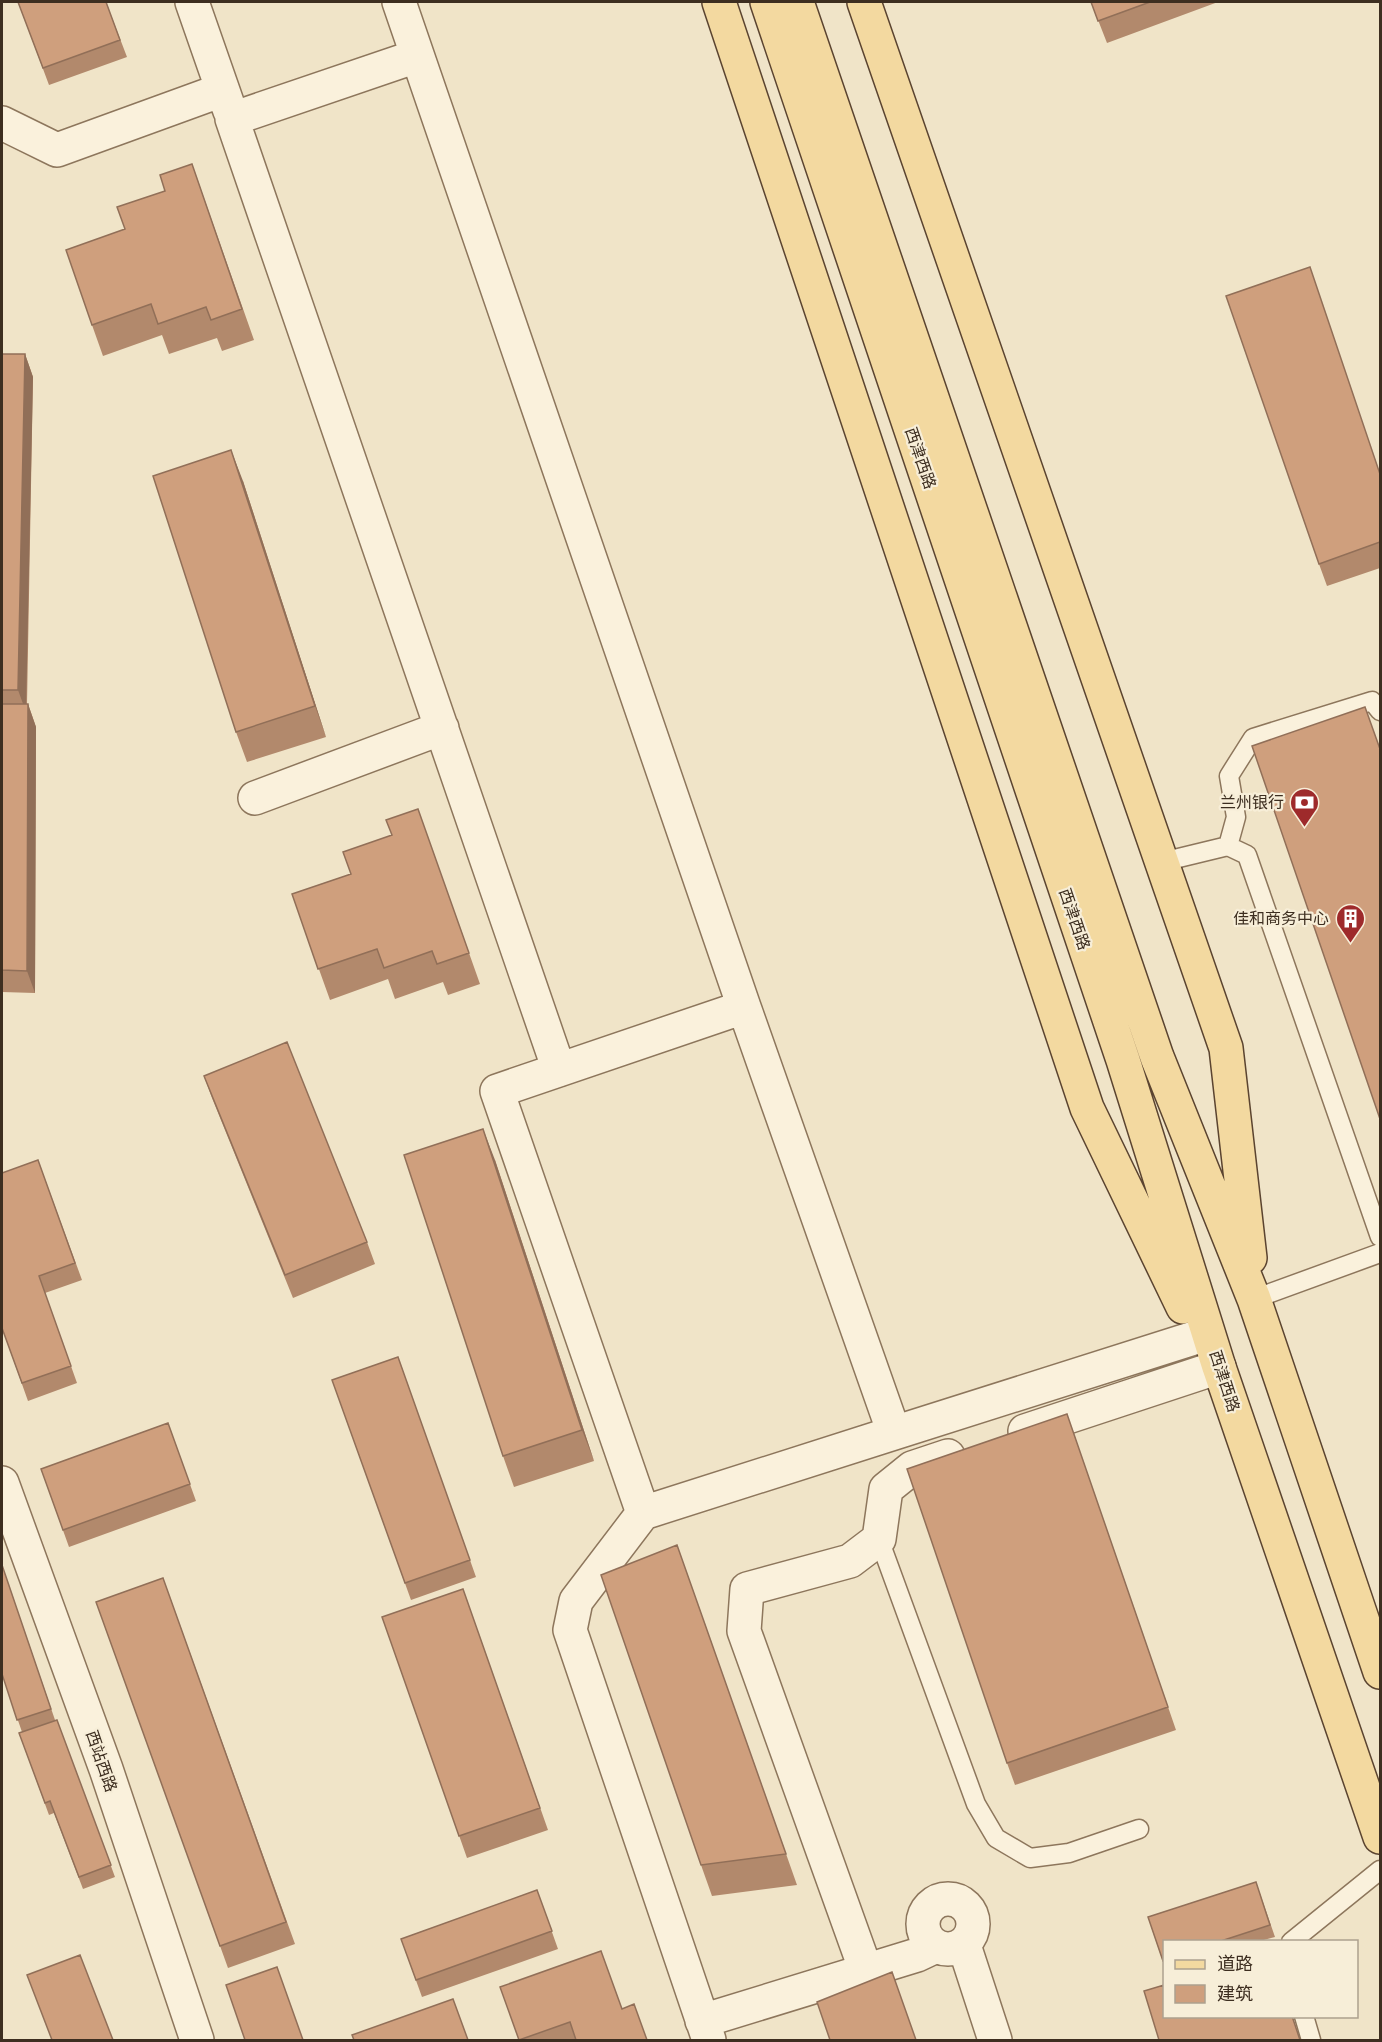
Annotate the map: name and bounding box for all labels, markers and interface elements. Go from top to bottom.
street label: 西津西路 [901,424,941,492]
bank icon: 兰州银行 [1289,786,1321,828]
place label: 兰州银行 [1220,792,1284,812]
street label: 西津西路 [1055,885,1095,953]
building icon: 佳和商务中心 [1334,902,1366,944]
place label: 佳和商务中心 [1233,908,1329,928]
street label: 西津西路 [1206,1347,1244,1415]
street label: 西站西路 [82,1727,122,1795]
legend [1163,1940,1358,2018]
text: 道路 [1217,1952,1253,1975]
text: 建筑 [1217,1982,1253,2005]

